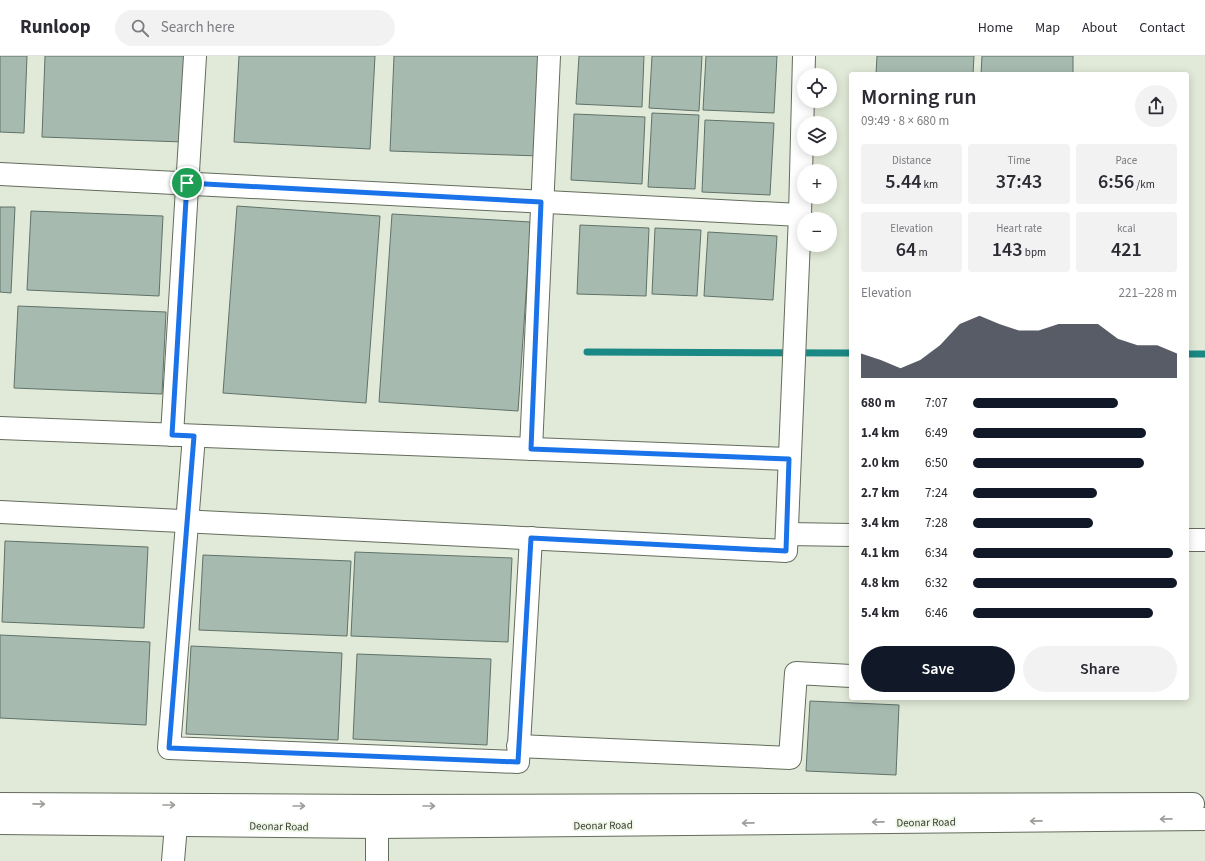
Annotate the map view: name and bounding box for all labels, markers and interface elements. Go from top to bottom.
search box [115,10,395,46]
text: Runloop [20,14,91,41]
icon: search [129,17,151,39]
text: Search here [161,17,235,38]
text: Home [978,18,1013,38]
text: Map [1035,18,1060,38]
text: About [1082,18,1117,38]
text: Contact [1139,18,1185,38]
map controls [797,68,837,252]
button: locate [797,68,837,108]
text: Morning run [861,81,977,113]
button: share [1135,85,1177,127]
text: 09:49 · 8 × 680 m [861,112,949,130]
button: layers [797,116,837,156]
text: Distance [892,153,931,168]
text: Time [1007,153,1031,168]
text: Pace [1116,153,1137,168]
button: + [797,164,837,204]
pin [170,166,204,200]
text: 5.44 [885,168,921,196]
text: 37:43 [996,168,1042,196]
text: 6:56 [1098,168,1134,196]
icon: arrive [176,172,198,194]
text: km [921,177,938,192]
text: /km [1134,177,1155,192]
button: − [797,212,837,252]
text: Elevation [890,221,933,236]
text: Heart rate [996,221,1042,236]
text: kcal [1117,221,1136,236]
text: 64 [896,236,916,264]
text: 143 [992,236,1023,264]
text: 421 [1111,236,1142,264]
text: m [916,245,928,260]
text: bpm [1023,245,1046,260]
text: Elevation [861,284,912,302]
text: 221–228 m [1119,284,1177,302]
text: 680 m [861,394,895,412]
text: 7:07 [925,394,948,412]
text: 1.4 km [861,424,900,442]
text: 6:49 [925,424,948,442]
text: 2.0 km [861,454,900,472]
text: 6:50 [925,454,948,472]
text: 2.7 km [861,484,900,502]
text: 7:24 [925,484,948,502]
text: 3.4 km [861,514,900,532]
text: 7:28 [925,514,948,532]
text: 4.1 km [861,544,900,562]
text: 6:34 [925,544,948,562]
text: 4.8 km [861,574,900,592]
text: 6:32 [925,574,948,592]
text: 5.4 km [861,604,900,622]
text: 6:46 [925,604,948,622]
button: Save [861,646,1015,692]
button: Share [1023,646,1177,692]
one-way arrow [32,800,45,808]
one-way arrow [162,801,175,809]
one-way arrow [292,802,305,810]
one-way arrow [422,802,435,810]
street label: Deonar Road [896,814,956,831]
one-way arrow [1160,815,1173,823]
street label: Deonar Road [573,817,633,834]
one-way arrow [1030,817,1043,824]
street label: Deonar Road [249,818,309,835]
one-way arrow [872,818,885,826]
one-way arrow [742,819,755,827]

